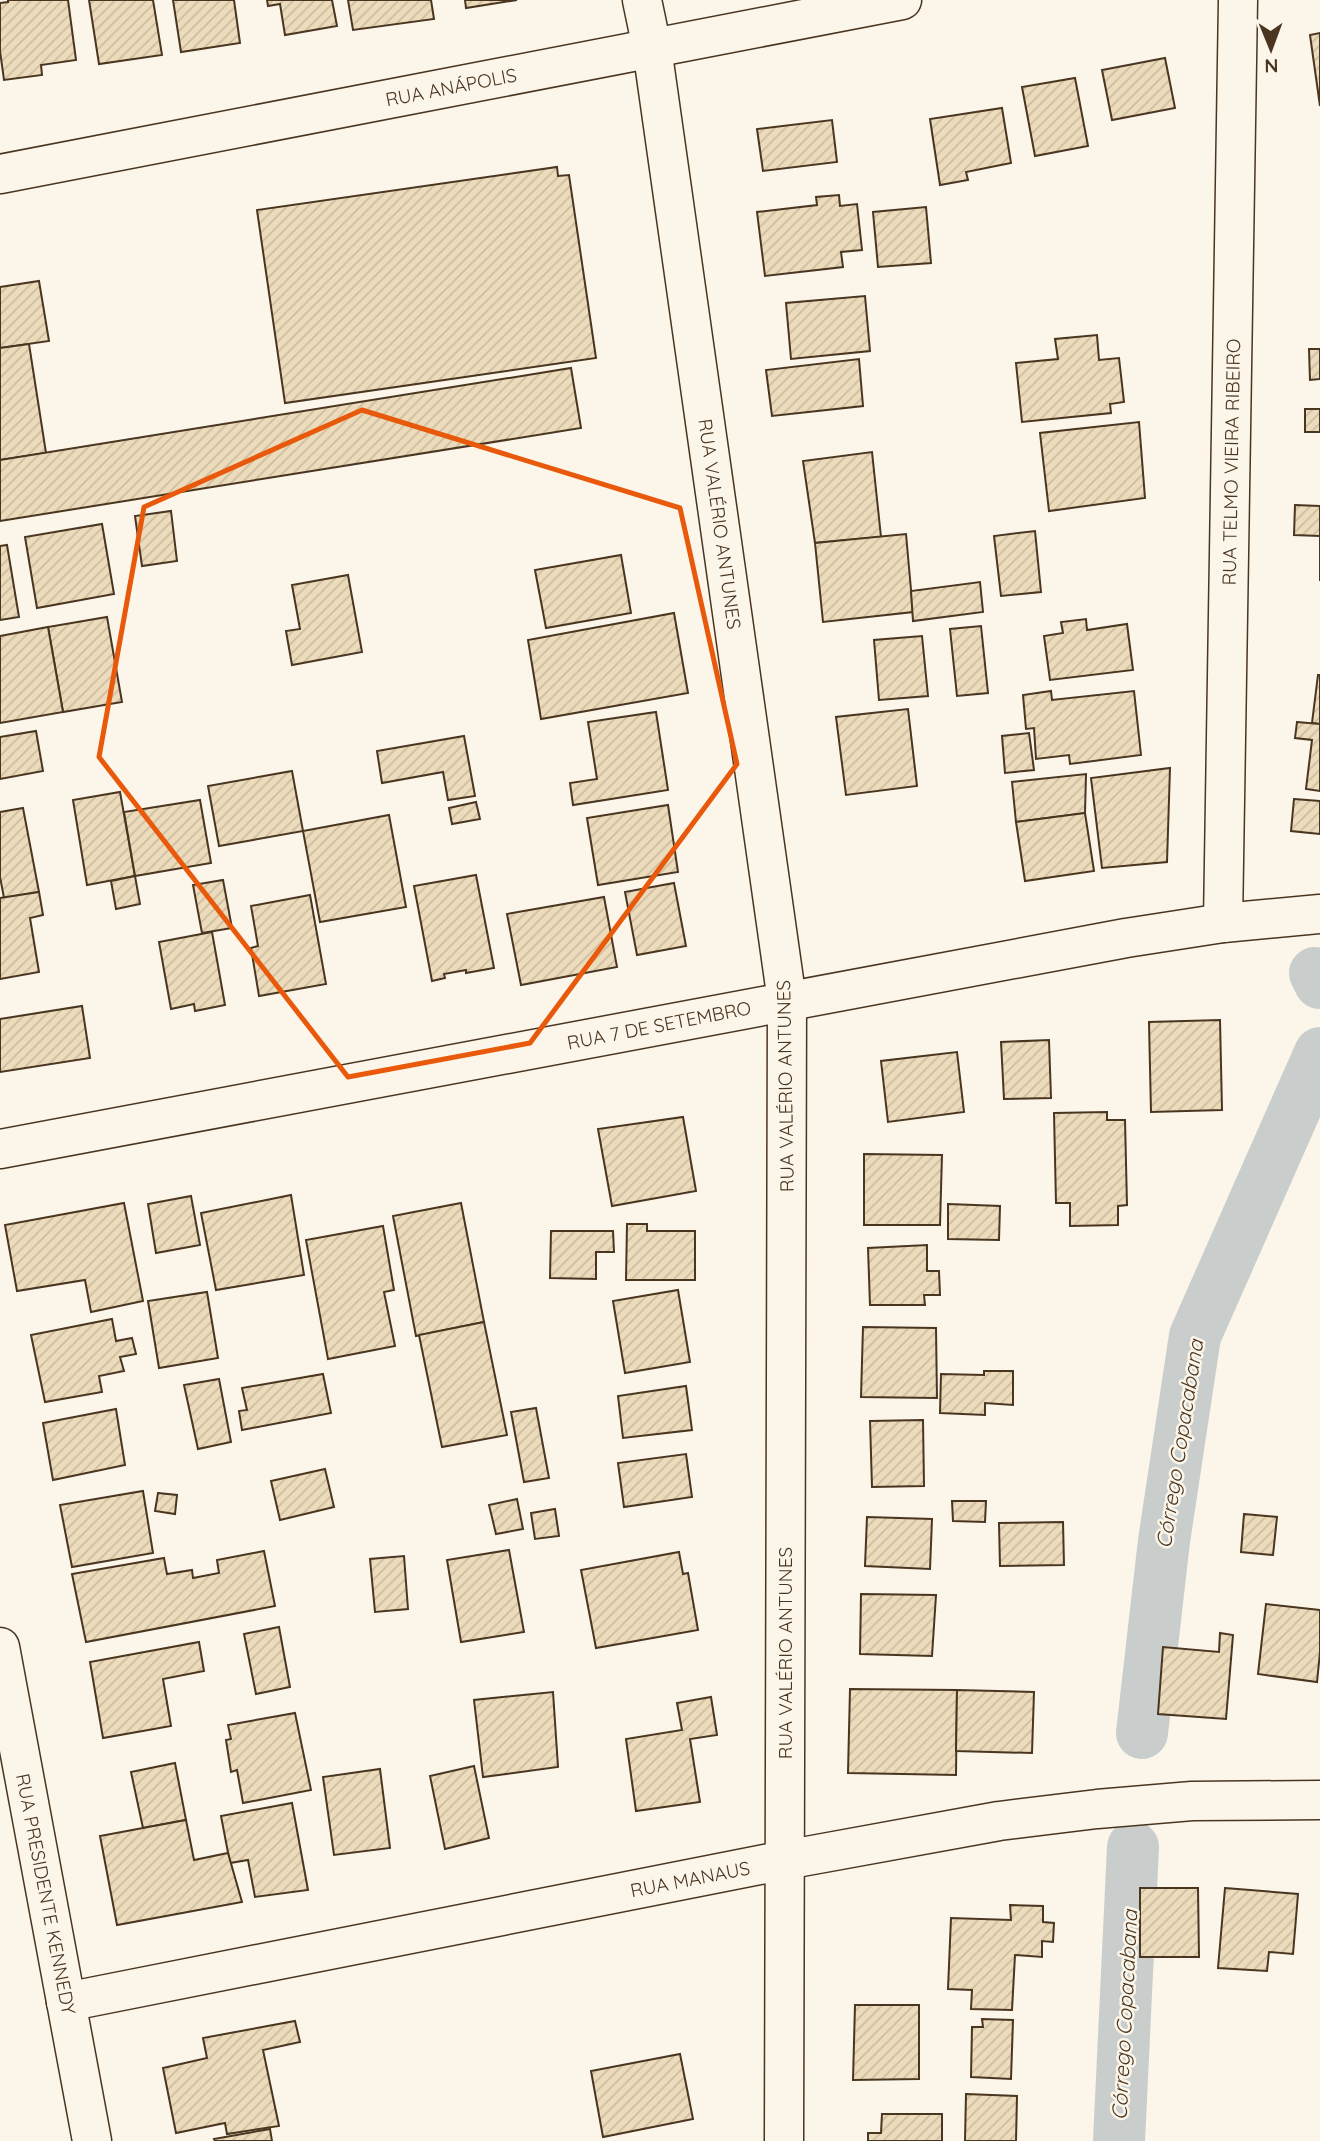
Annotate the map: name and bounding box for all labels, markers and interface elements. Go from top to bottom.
north arrow [1236,14,1306,84]
text: N [1264,54,1278,78]
street label: RUA ANÁPOLIS [383,63,519,111]
street label: RUA TELMO VIEIRA RIBEIRO [1217,338,1245,586]
street label: RUA VALÉRIO ANTUNES [693,417,747,631]
street label: RUA VALÉRIO ANTUNES [771,980,799,1192]
street label: RUA 7 DE SETEMBRO [565,995,753,1055]
water label: Córrego Copacabana [1150,1336,1209,1550]
street label: RUA VALÉRIO ANTUNES [773,1547,797,1759]
street label: RUA PRESIDENTE KENNEDY [11,1771,81,2017]
street label: RUA MANAUS [628,1856,752,1902]
water label: Córrego Copacabana [1106,1908,1143,2121]

